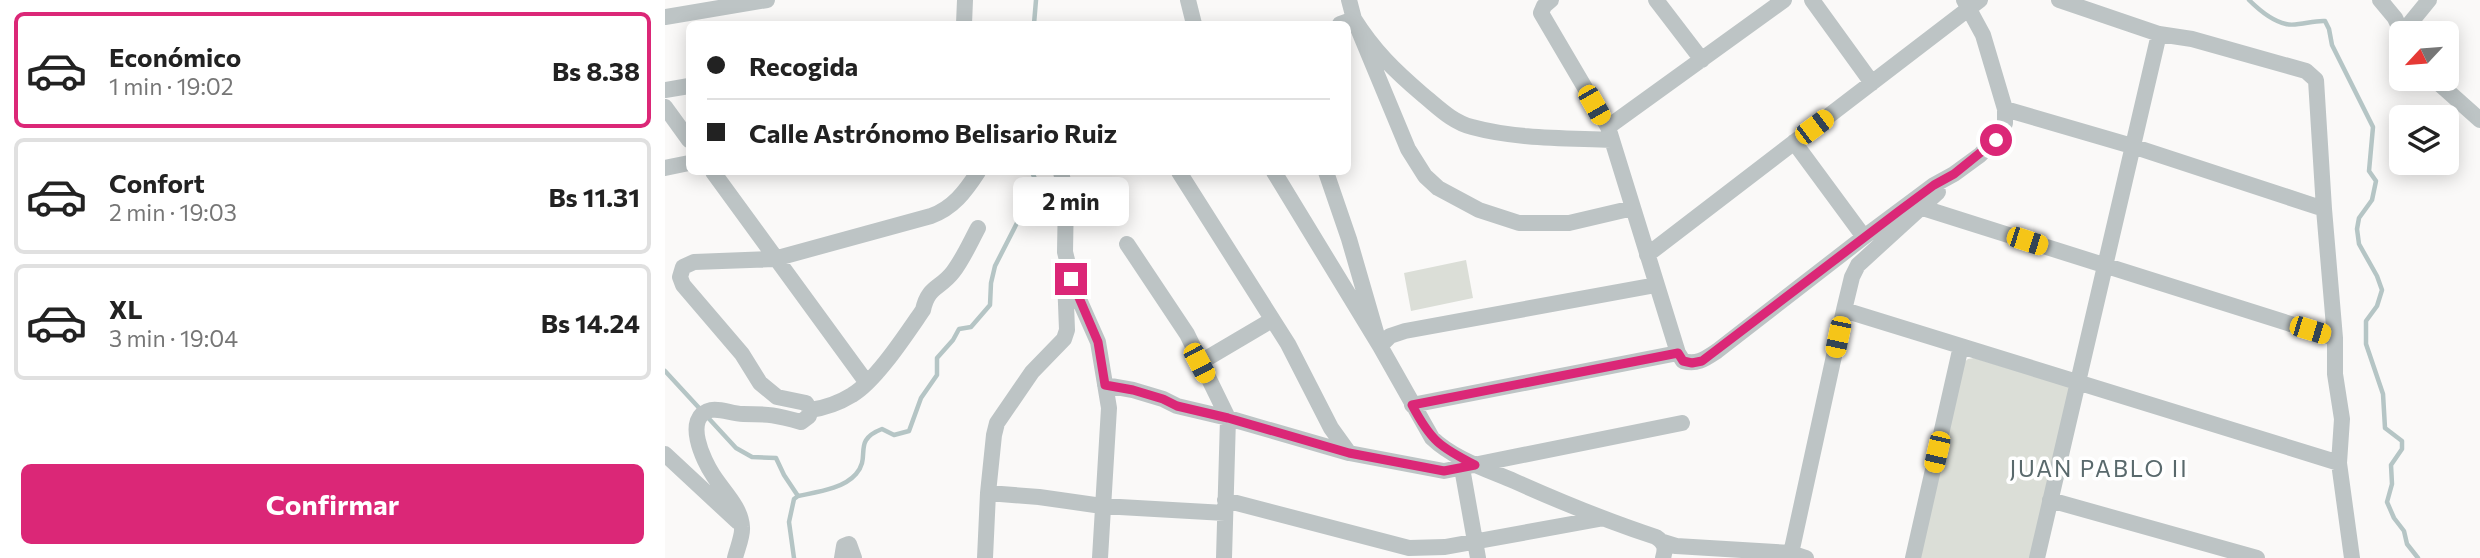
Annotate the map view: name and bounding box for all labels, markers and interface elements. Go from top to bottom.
north arrow [2389,21,2459,91]
map controls [2389,21,2459,175]
icon: car [25,39,88,102]
text: Económico [109,41,241,72]
text: Recogida [749,50,858,81]
text: Bs 8.38 [552,55,640,86]
text: 1 min · 19:02 [109,72,234,100]
car [1575,82,1614,128]
button: layers [2389,105,2459,175]
car [1791,106,1838,148]
text: Calle Astrónomo Belisario Ruiz [749,117,1117,148]
route start [1980,124,2012,156]
icon: car [25,165,88,228]
text: Confort [109,167,205,198]
callout: 2 min [1013,177,1129,226]
text: Bs 11.31 [548,181,640,212]
text: 2 min [1042,187,1100,215]
text: 2 min · 19:03 [109,198,237,226]
car [2004,225,2051,257]
route end [1055,263,1087,295]
icon: car [25,291,88,354]
text: XL [109,293,143,324]
text: Bs 14.24 [541,307,640,338]
car [1824,314,1853,360]
car [2287,314,2334,346]
text: 3 min · 19:04 [109,324,238,352]
car [1180,340,1219,386]
car [1923,429,1952,475]
district label: JUAN PABLO II [2009,454,2189,482]
button: Confirmar [21,464,644,544]

